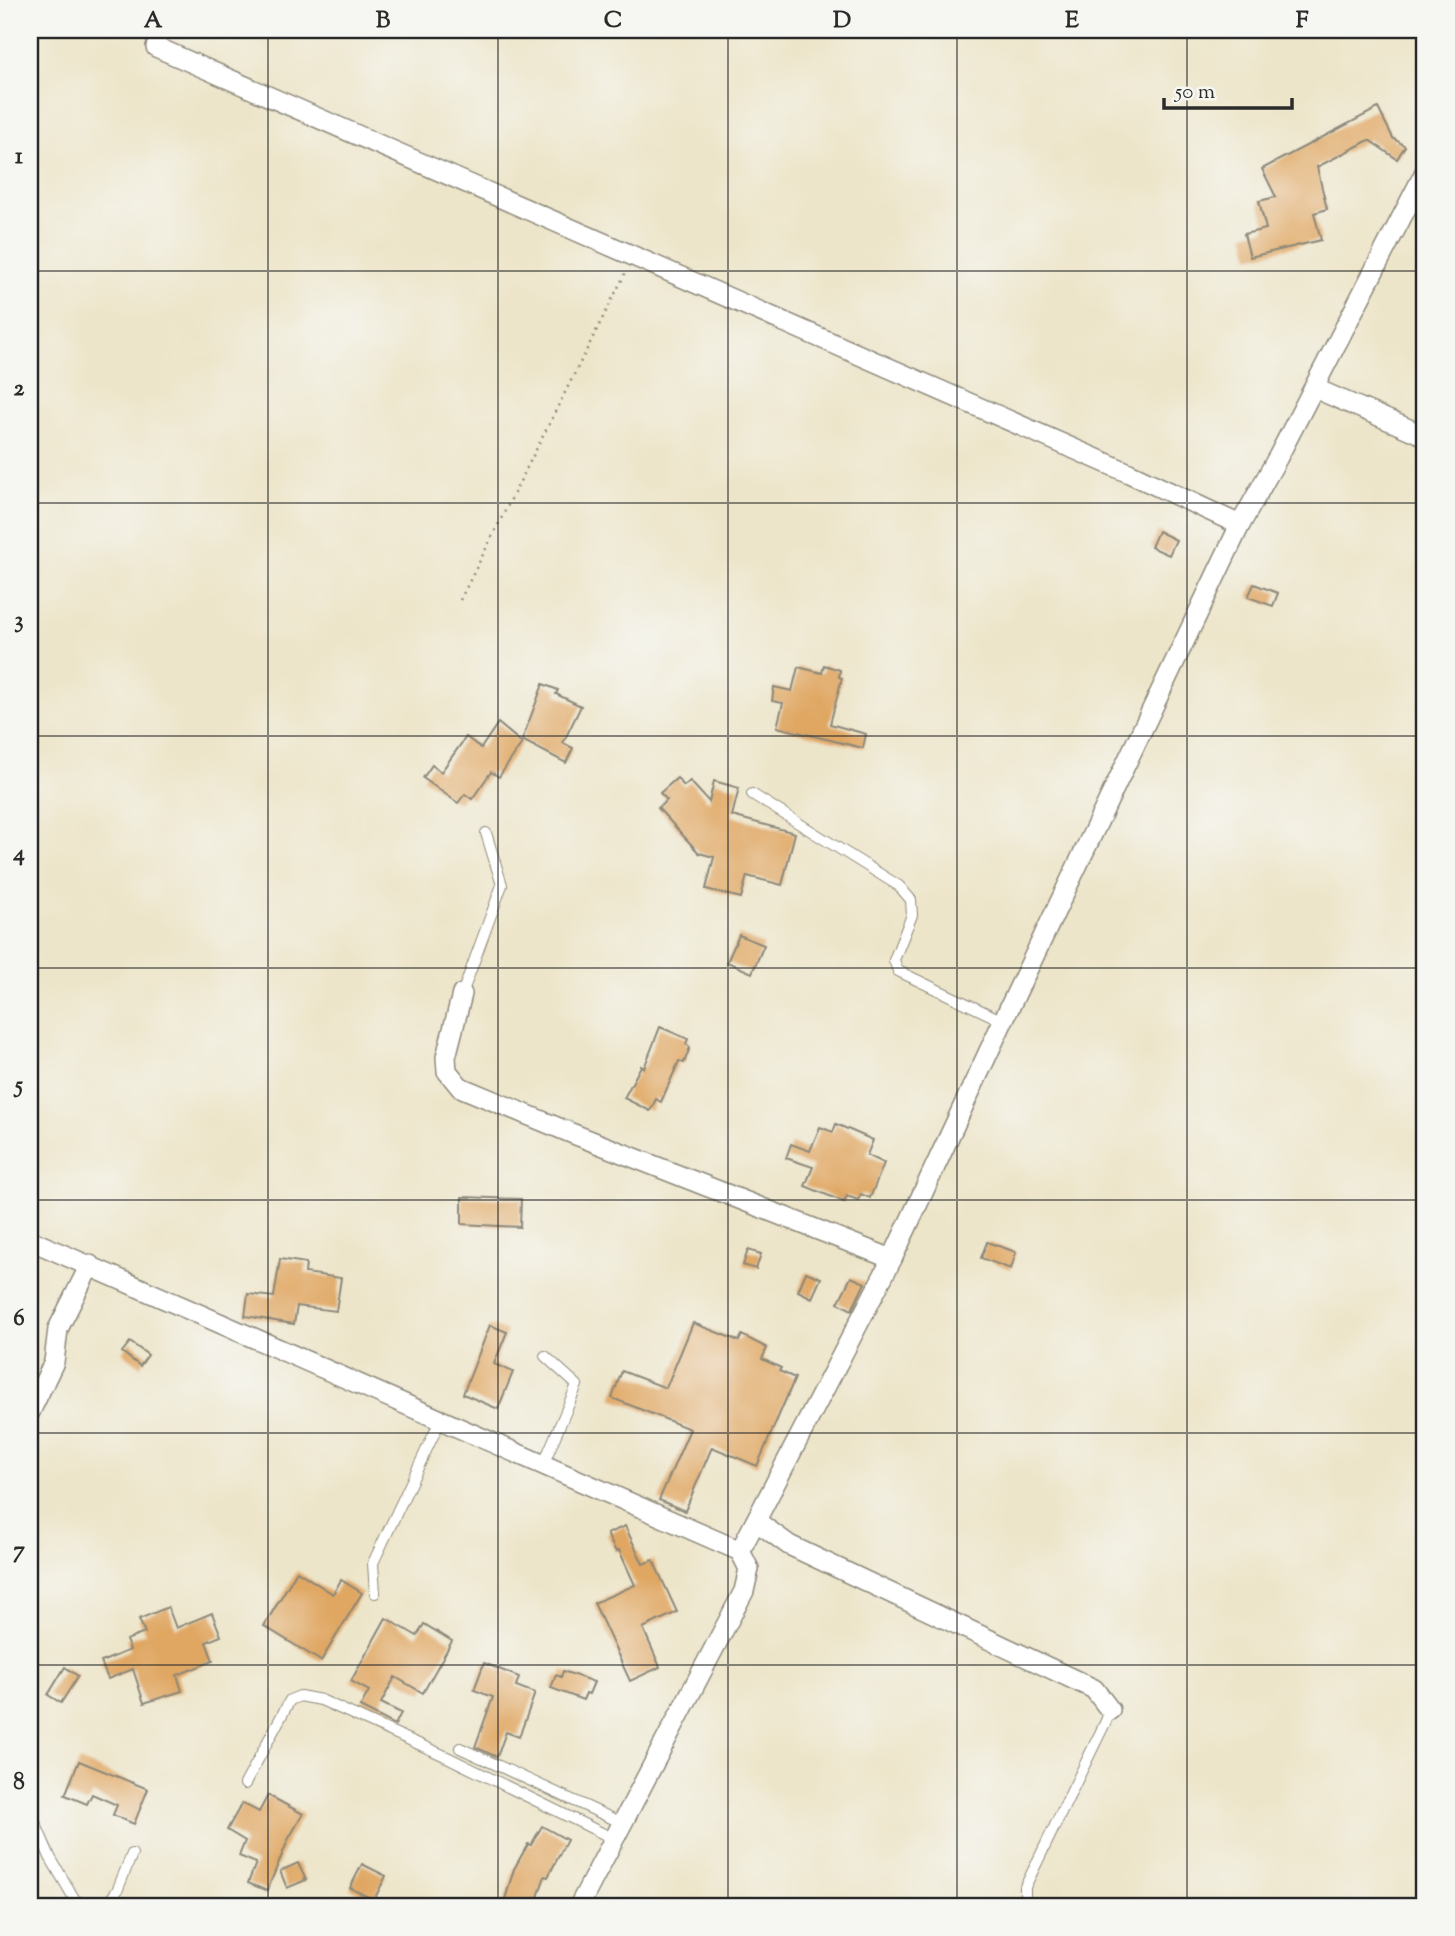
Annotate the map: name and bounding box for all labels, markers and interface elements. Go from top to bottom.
text: A [144,5,163,38]
text: B [376,5,391,38]
text: C [604,5,622,38]
text: D [833,5,851,38]
text: E [1065,5,1079,38]
text: F [1296,5,1309,38]
scale bar [1164,66,1292,110]
text: 50 m [1174,78,1215,108]
text: 1 [15,141,23,174]
text: 2 [14,373,25,406]
text: 3 [14,605,24,638]
text: 4 [12,838,25,871]
text: 5 [13,1070,23,1103]
text: 6 [13,1303,25,1336]
text: 7 [13,1535,25,1568]
text: 8 [13,1767,25,1800]

